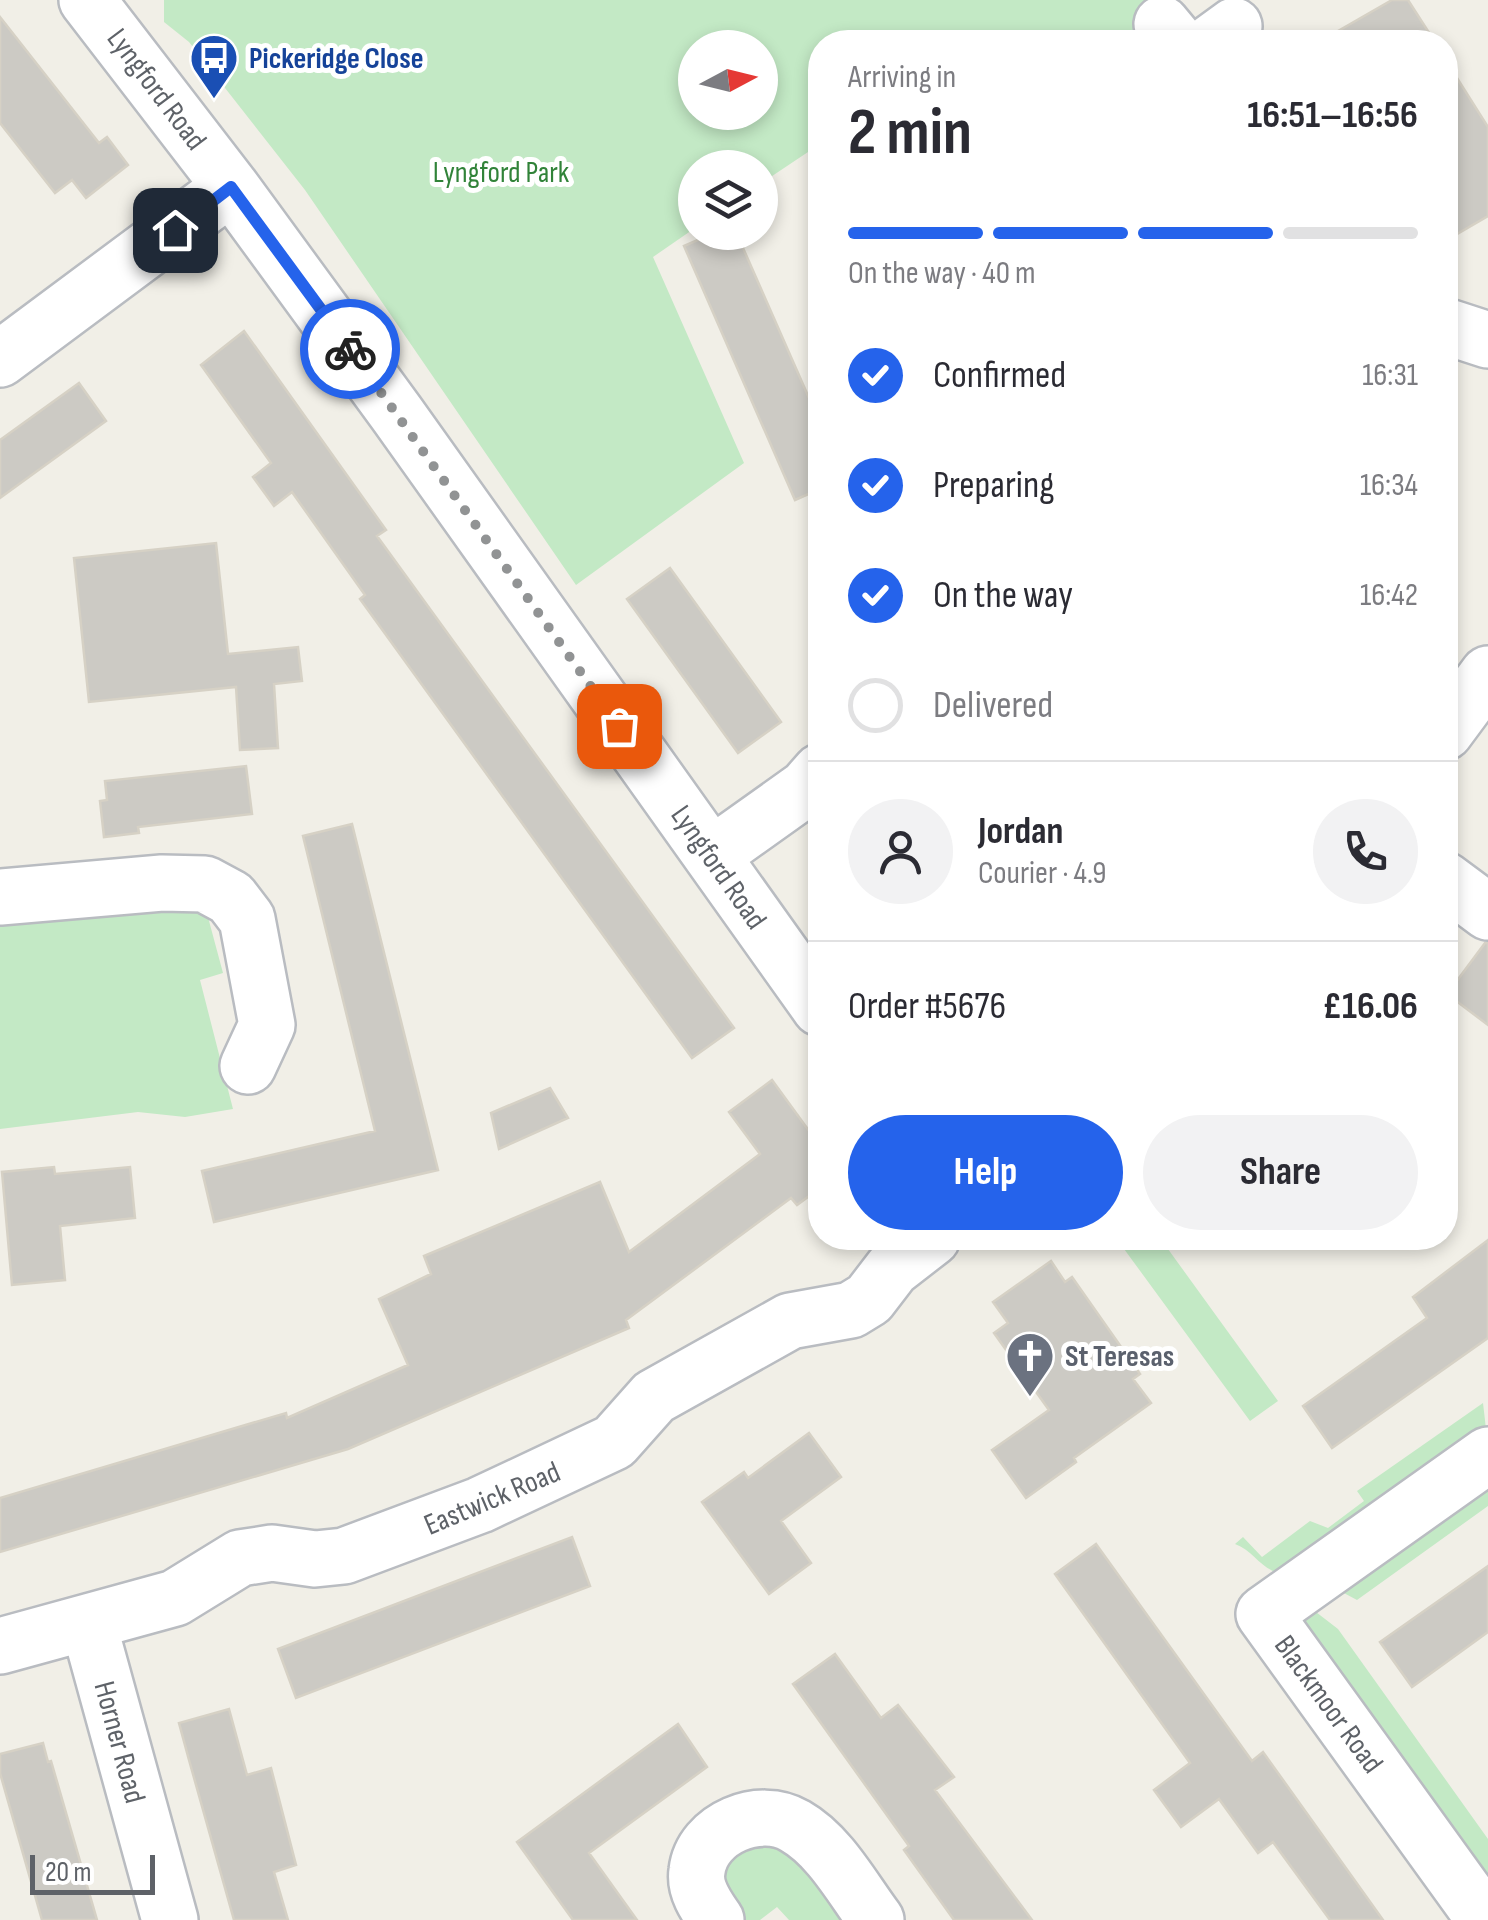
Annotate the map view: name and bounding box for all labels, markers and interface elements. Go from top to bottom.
street label: Lyngford Road [99,22,214,157]
north arrow [678,30,778,130]
map controls [678,30,778,250]
bus stop icon: Pickeridge Close [188,32,240,100]
place label: Pickeridge Close [249,41,424,77]
text: Arriving in [848,58,956,97]
text: 16:51–16:56 [1247,93,1418,138]
text: 2 min [848,95,972,173]
button: layers [678,150,778,250]
park label: Lyngford Park [433,155,570,191]
pin [133,188,218,273]
icon: home [148,203,203,258]
text: On the way · 40 m [848,254,1036,293]
courier [300,299,400,399]
icon: bike [323,322,378,377]
icon: check [848,348,903,403]
text: Confirmed [933,353,1066,398]
text: 16:31 [1362,356,1418,395]
icon: check [848,458,903,513]
text: Preparing [933,463,1054,508]
text: 16:34 [1360,466,1418,505]
icon: check [848,568,903,623]
text: On the way [933,573,1073,618]
text: 16:42 [1360,576,1418,615]
text: Delivered [933,683,1053,728]
pin [577,684,662,769]
icon: bag [592,699,647,754]
street label: Lyngford Road [663,799,774,936]
button: person [848,799,953,904]
button: phone [1313,799,1418,904]
text: Jordan [978,809,1063,854]
text: Courier · 4.9 [978,854,1106,893]
text: Order #5676 [848,984,1006,1029]
text: £16.06 [1323,984,1418,1029]
button: Help [848,1115,1123,1230]
button: Share [1143,1115,1418,1230]
church icon: St Teresas [1004,1330,1056,1398]
place label: St Teresas [1065,1339,1174,1375]
street label: Eastwick Road [419,1454,566,1544]
street label: Blackmoor Road [1266,1629,1390,1780]
street label: Horner Road [86,1677,153,1807]
scale bar [30,1850,155,1894]
text: 20 m [45,1856,91,1889]

